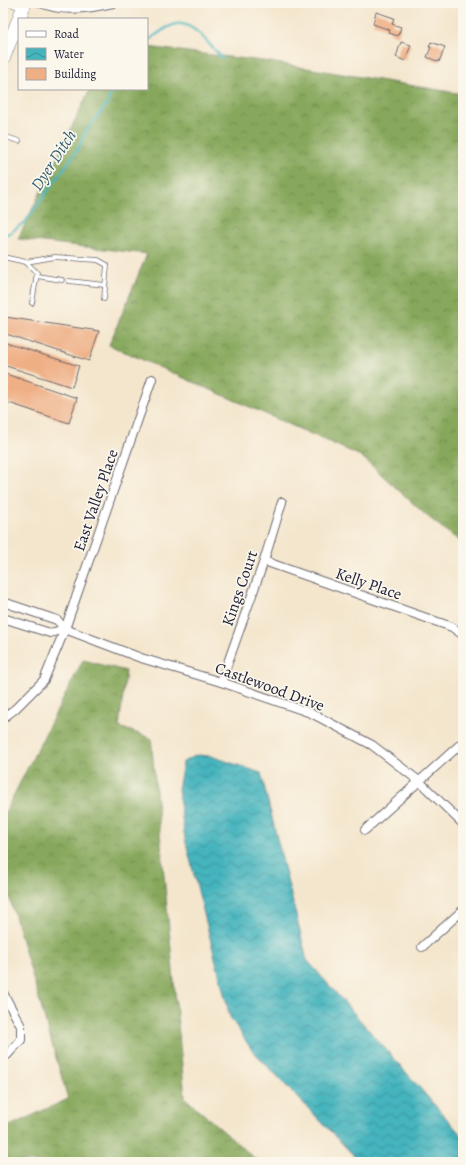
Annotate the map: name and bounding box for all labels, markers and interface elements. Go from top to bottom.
legend [18,18,148,90]
text: Road [54,26,80,42]
text: Water [53,46,84,62]
text: Building [54,66,96,82]
water label: Dyer Ditch [25,125,82,195]
street label: East Valley Place [68,446,124,554]
street label: Kings Court [217,548,263,629]
street label: Kelly Place [333,562,405,606]
street label: Castlewood Drive [212,657,327,717]

